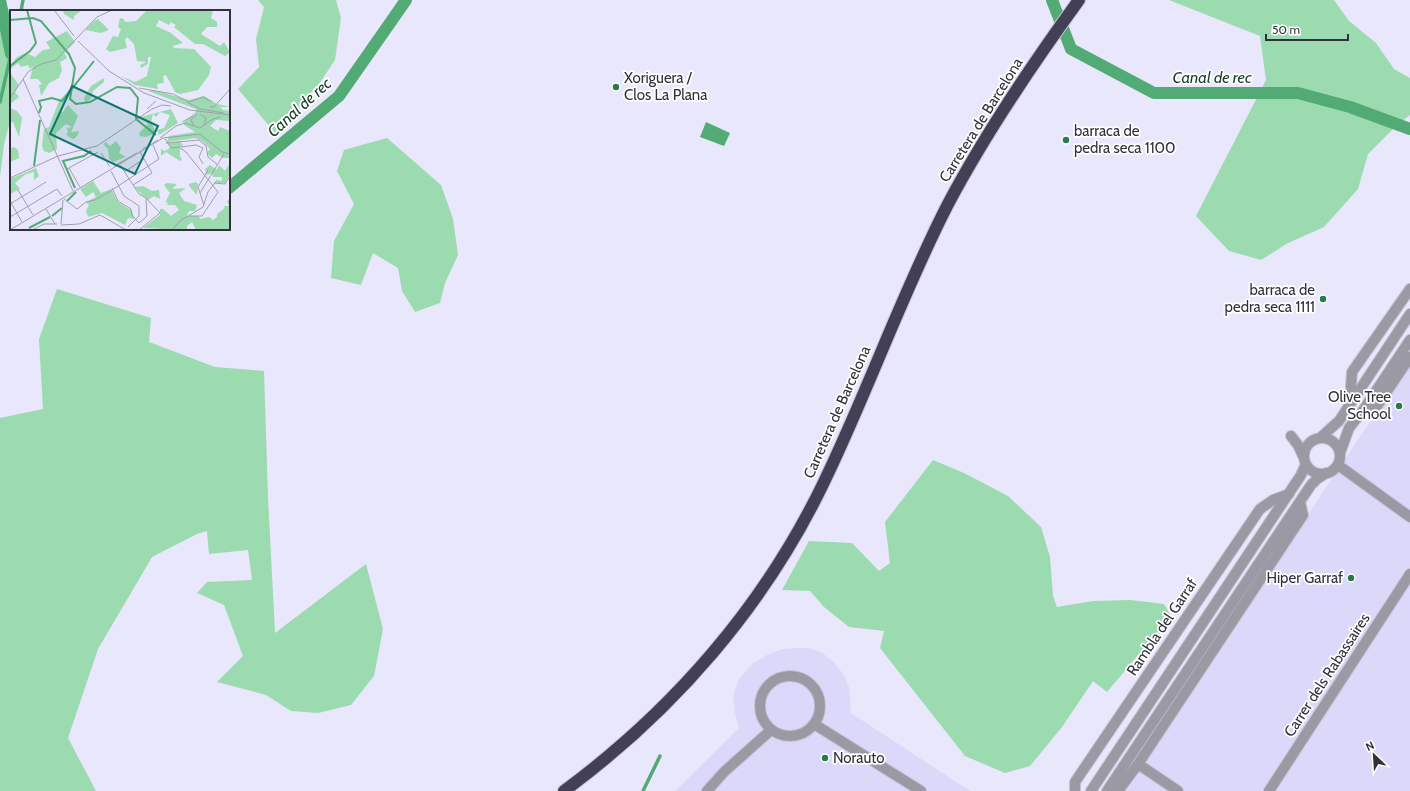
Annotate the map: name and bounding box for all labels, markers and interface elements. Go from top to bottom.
inset map [10,10,230,230]
scale bar [1266,16,1348,42]
text: 50 m [1272,22,1300,37]
street label: Carretera de Barcelona [935,54,1027,185]
water label: Canal de rec [1172,68,1252,87]
place label: Xoriguera / Clos La Plana [624,69,708,104]
water label: Canal de rec [264,74,335,141]
marker: Xoriguera / Clos La Plana [611,82,621,92]
place label: barraca de pedra seca 1100 [1074,122,1176,157]
marker: barraca de pedra seca 1100 [1061,135,1071,145]
place label: barraca de pedra seca 1111 [1225,281,1315,316]
marker: barraca de pedra seca 1111 [1318,294,1328,304]
street label: Carretera de Barcelona [800,342,875,481]
place label: Olive Tree School [1328,388,1391,423]
marker: Olive Tree School [1394,401,1404,411]
place label: Hiper Garraf [1266,569,1343,587]
marker: Hiper Garraf [1346,573,1356,583]
street label: Rambla del Garraf [1123,575,1201,679]
street label: Carrer dels Rabassaires [1280,610,1374,740]
north arrow [1354,735,1394,775]
text: N [1363,738,1376,754]
place label: Norauto [833,749,885,767]
marker: Norauto [820,753,830,763]

